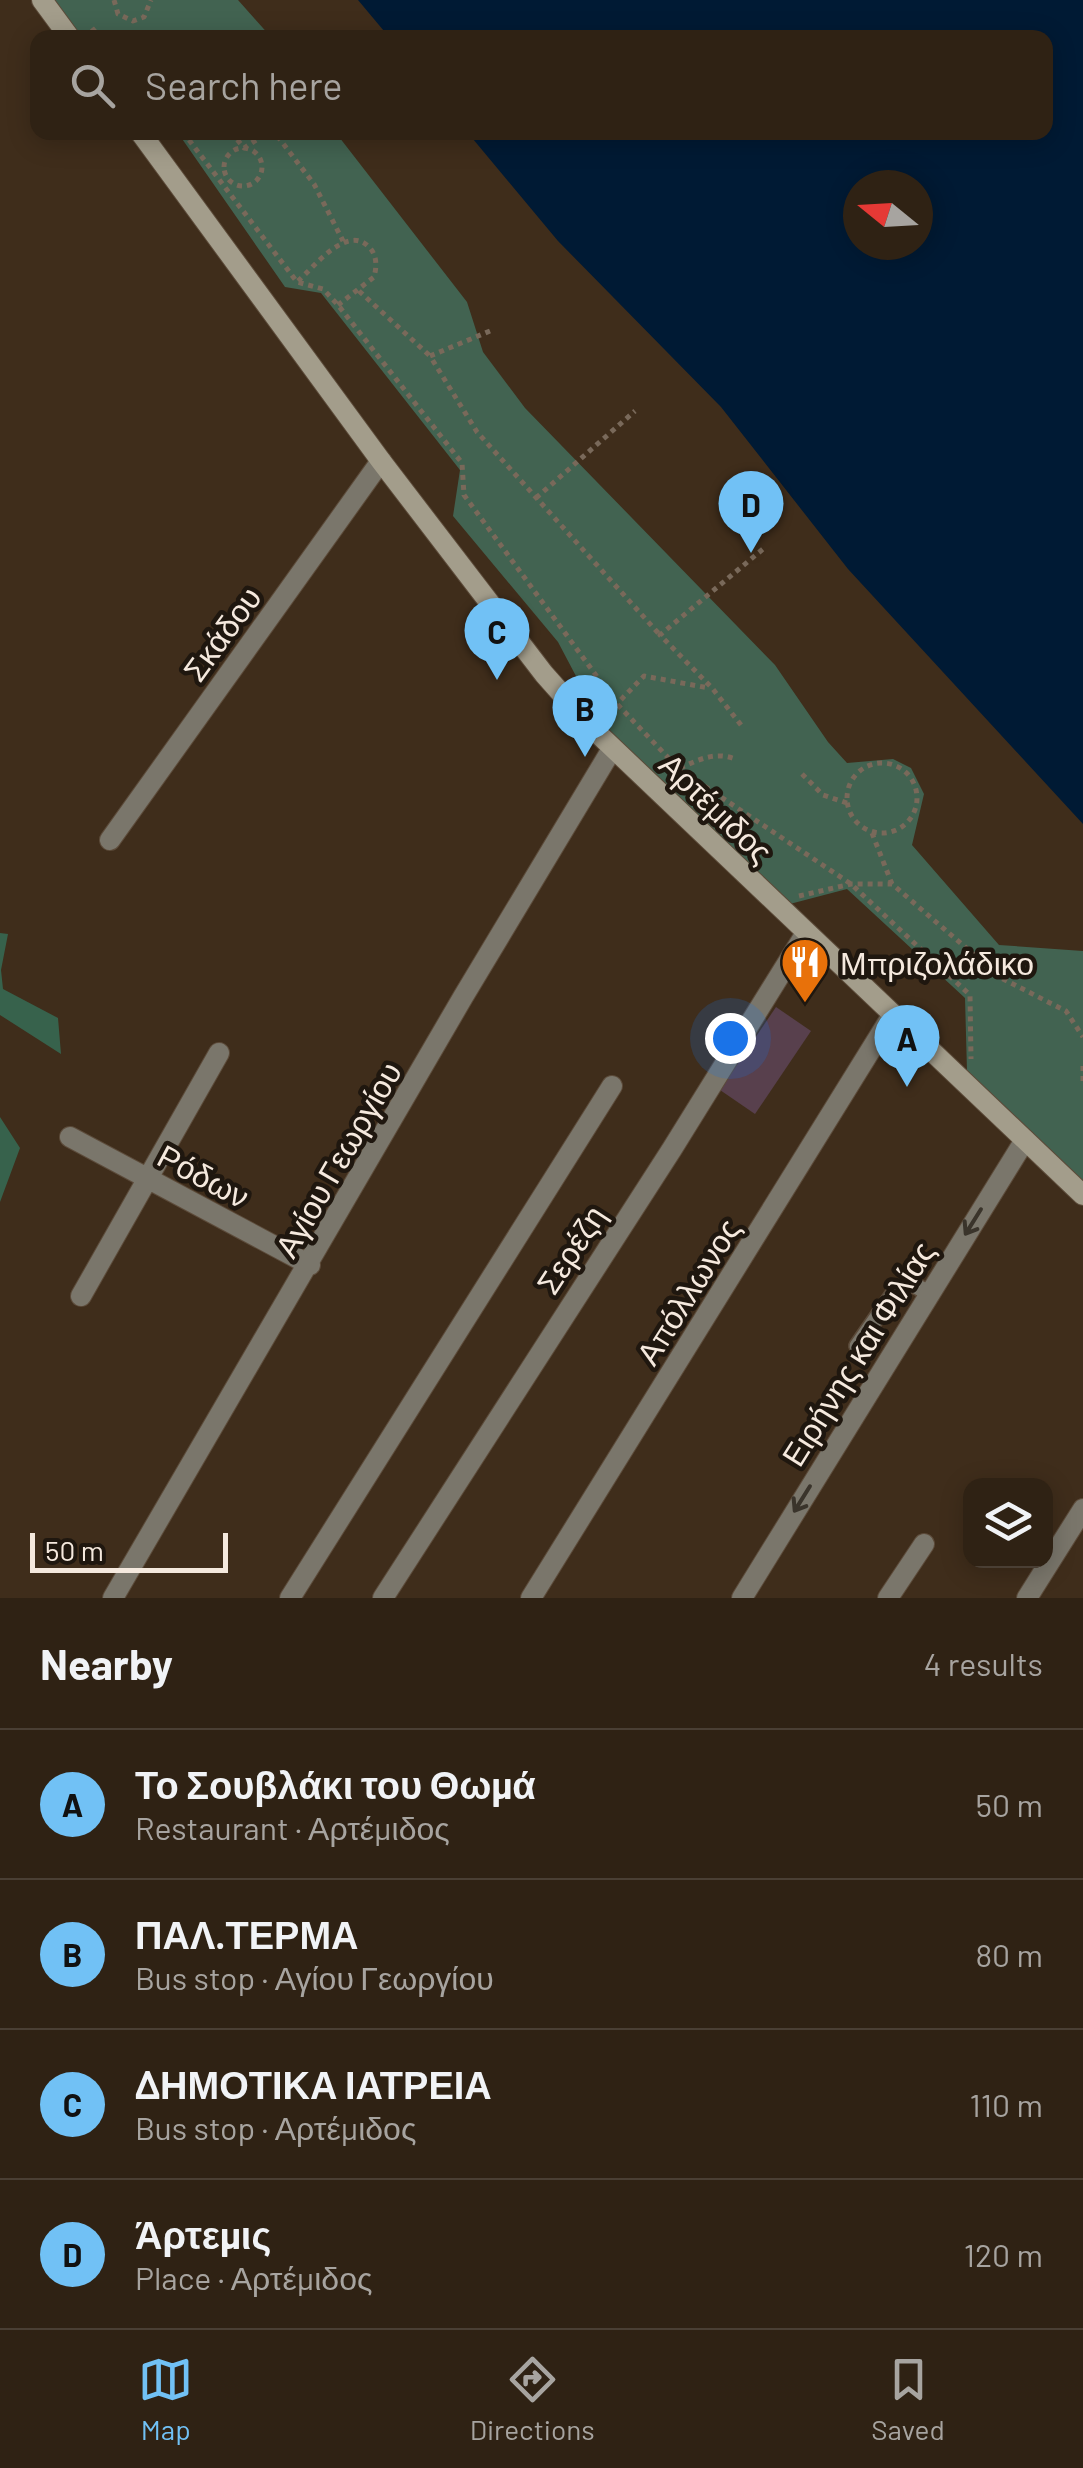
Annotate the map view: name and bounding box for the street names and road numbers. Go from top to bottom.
street label: Σκάδου [174,579,268,687]
street label: Αρτέμιδος [652,744,781,871]
street label: Αγίου Γεωργίου [266,1055,409,1264]
street label: Ρόδων [152,1135,256,1215]
street label: Σερέζη [527,1198,613,1301]
street label: Απόλλωνος [627,1211,747,1371]
street label: Ειρήνης και Φιλίας [773,1234,942,1473]

